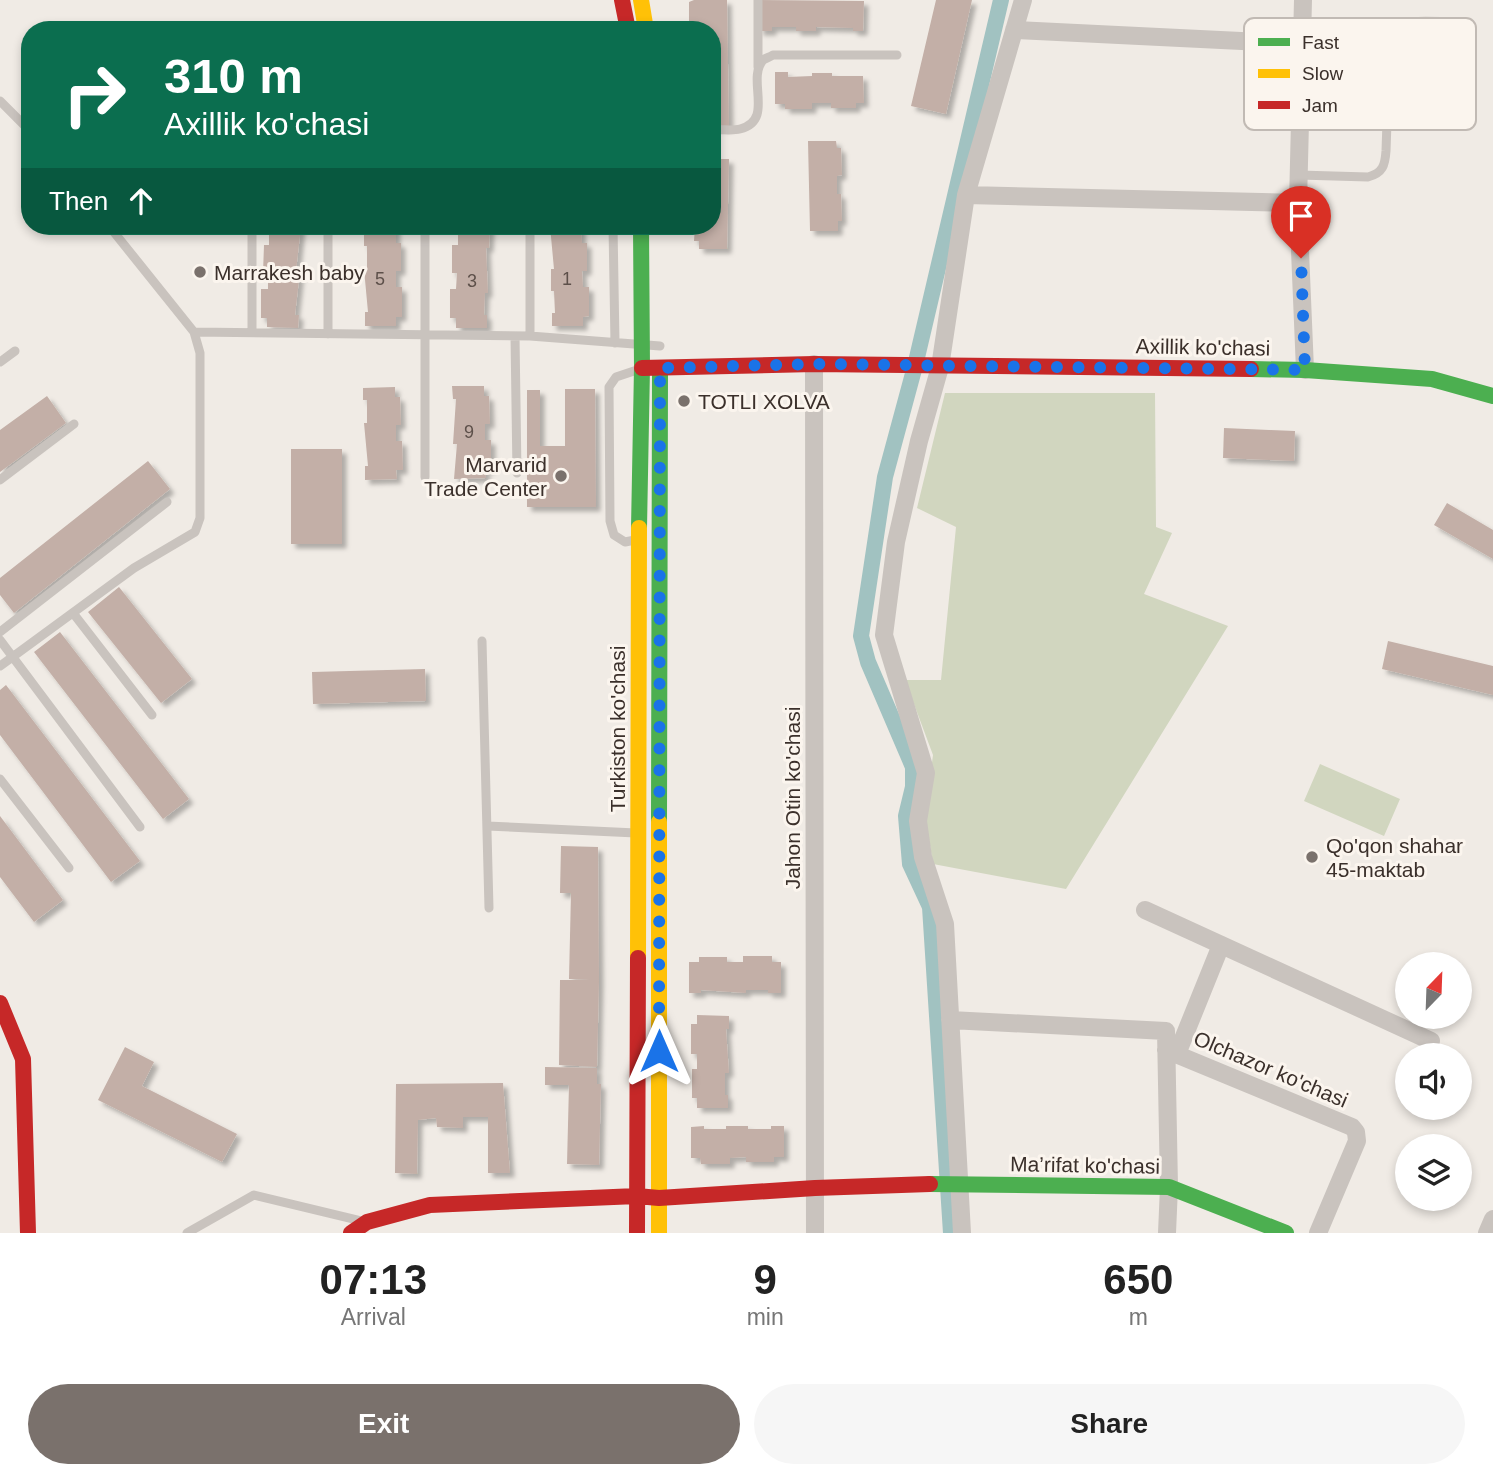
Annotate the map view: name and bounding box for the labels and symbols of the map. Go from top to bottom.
legend [1244,18,1476,130]
text: Fast [1302,32,1340,53]
text: Slow [1302,63,1343,84]
text: Jam [1302,95,1338,116]
pin [1271,186,1331,258]
place label: Marrakesh baby [214,261,365,284]
marker: Marrakesh baby [192,264,208,280]
house number: 5 [375,269,385,289]
house number: 1 [562,269,572,289]
house number: 3 [467,271,477,291]
street label: Axillik ko'chasi [1135,334,1271,360]
place label: TOTLI XOLVA [698,390,830,413]
marker: TOTLI XOLVA [676,393,692,409]
house number: 9 [464,422,474,442]
place label: Marvarid Trade Center [424,453,547,500]
marker: Marvarid Trade Center [553,468,569,484]
street label: Turkiston ko'chasi [606,646,629,812]
street label: Jahon Otin ko'chasi [781,707,804,889]
place label: Qo'qon shahar 45-maktab [1326,834,1463,881]
marker: Qo'qon shahar 45-maktab [1304,849,1320,865]
north arrow [1395,952,1472,1029]
position arrow [622,1014,696,1088]
street label: Olchazor ko'chasi [1191,1026,1351,1112]
street label: Ma’rifat ko'chasi [1010,1152,1160,1178]

